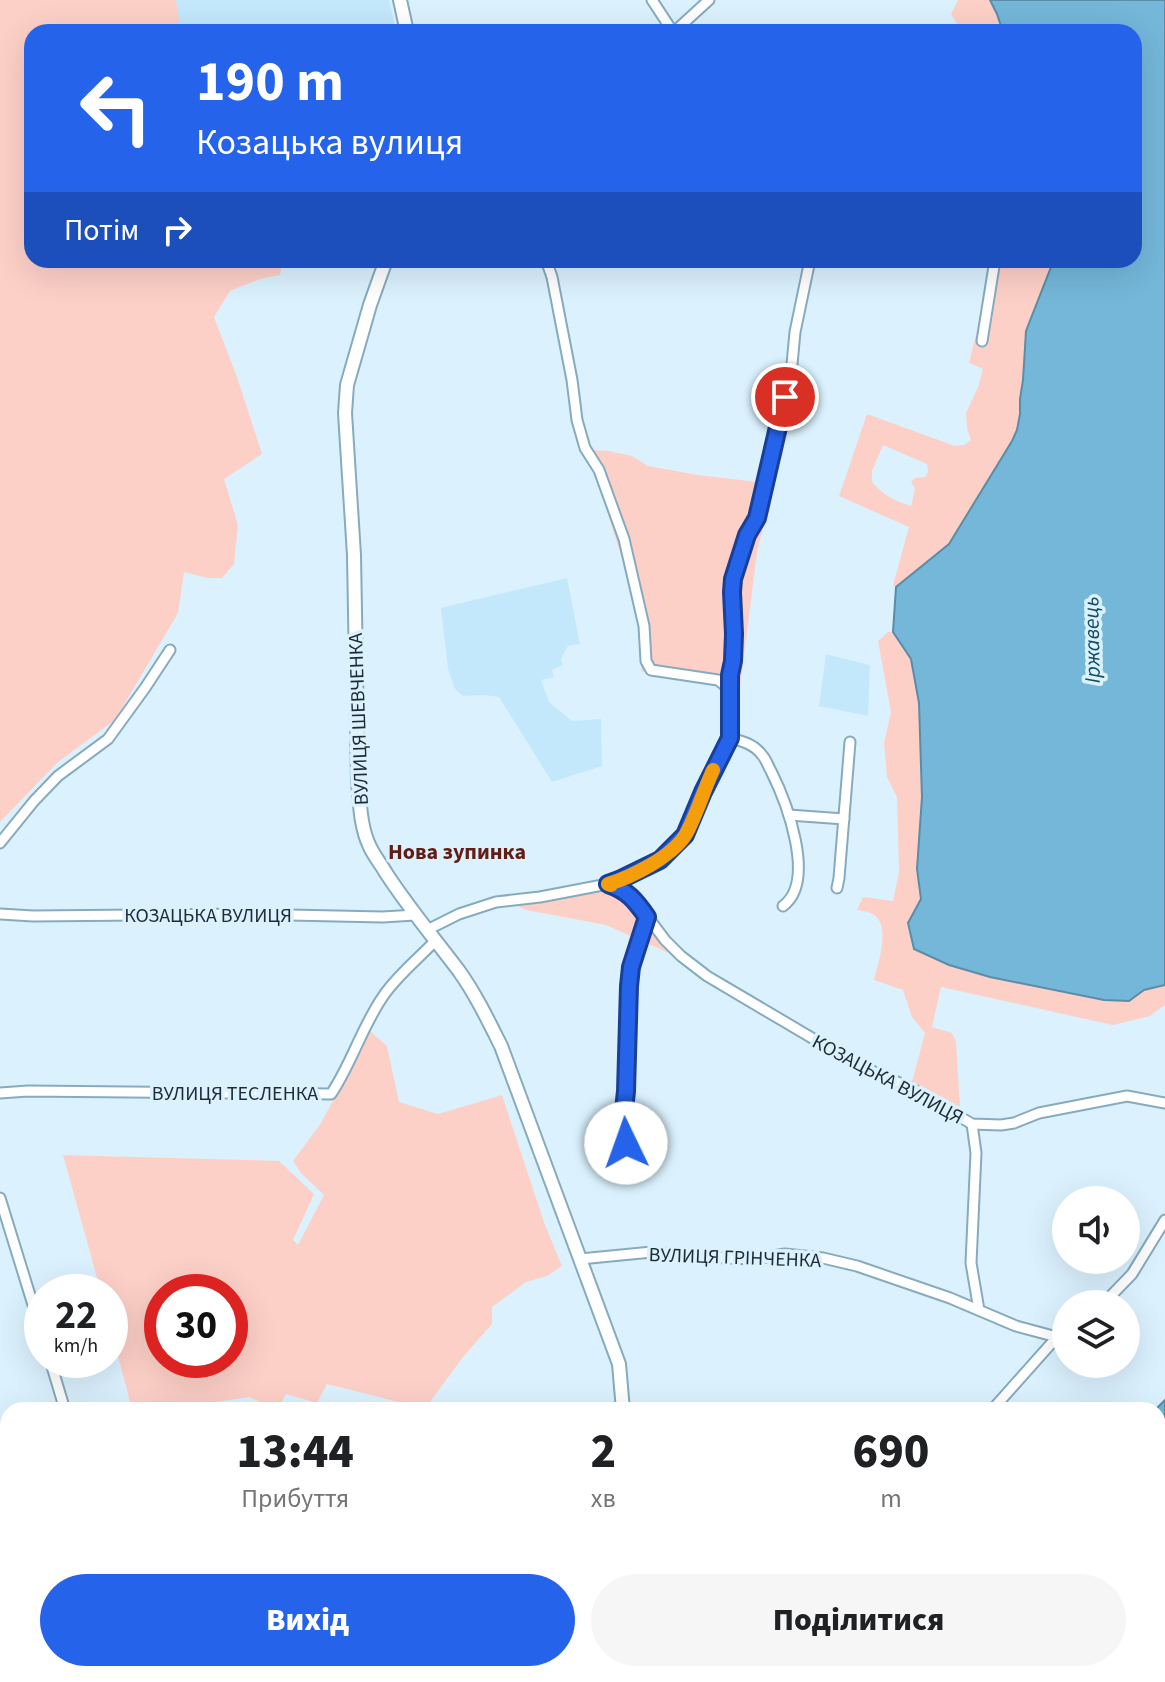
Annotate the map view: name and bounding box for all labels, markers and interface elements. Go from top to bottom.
text: 190 m [196,43,344,122]
icon: left [64,56,168,160]
text: Козацька вулиця [196,117,463,168]
icon: right [155,208,199,252]
text: Потім [64,209,139,252]
pin [751,363,819,431]
icon: arrive [763,375,807,419]
water label: Іржавець [1075,596,1109,684]
street label: ВУЛИЦЯ ШЕВЧЕНКА [342,632,376,806]
district label: Нова зупинка [388,836,526,868]
street label: КОЗАЦЬКА ВУЛИЦЯ [124,902,292,930]
street label: КОЗАЦЬКА ВУЛИЦЯ [807,1028,968,1132]
street label: ВУЛИЦЯ ТЕСЛЕНКА [152,1080,318,1108]
position arrow [584,1101,668,1185]
map controls [1052,1186,1140,1378]
button: sound [1052,1186,1140,1274]
street label: ВУЛИЦЯ ГРІНЧЕНКА [648,1241,822,1275]
speed limit sign: 30 [144,1274,248,1378]
text: 22 [55,1287,97,1344]
button: layers [1052,1290,1140,1378]
text: km/h [54,1332,98,1360]
text: 13:44 [237,1418,354,1486]
text: 2 [590,1418,616,1486]
text: 690 [853,1418,929,1486]
text: Прибуття [241,1480,349,1517]
text: хв [591,1480,616,1517]
text: m [880,1480,902,1517]
button: Вихід [40,1574,575,1666]
button: Поділитися [591,1574,1126,1666]

